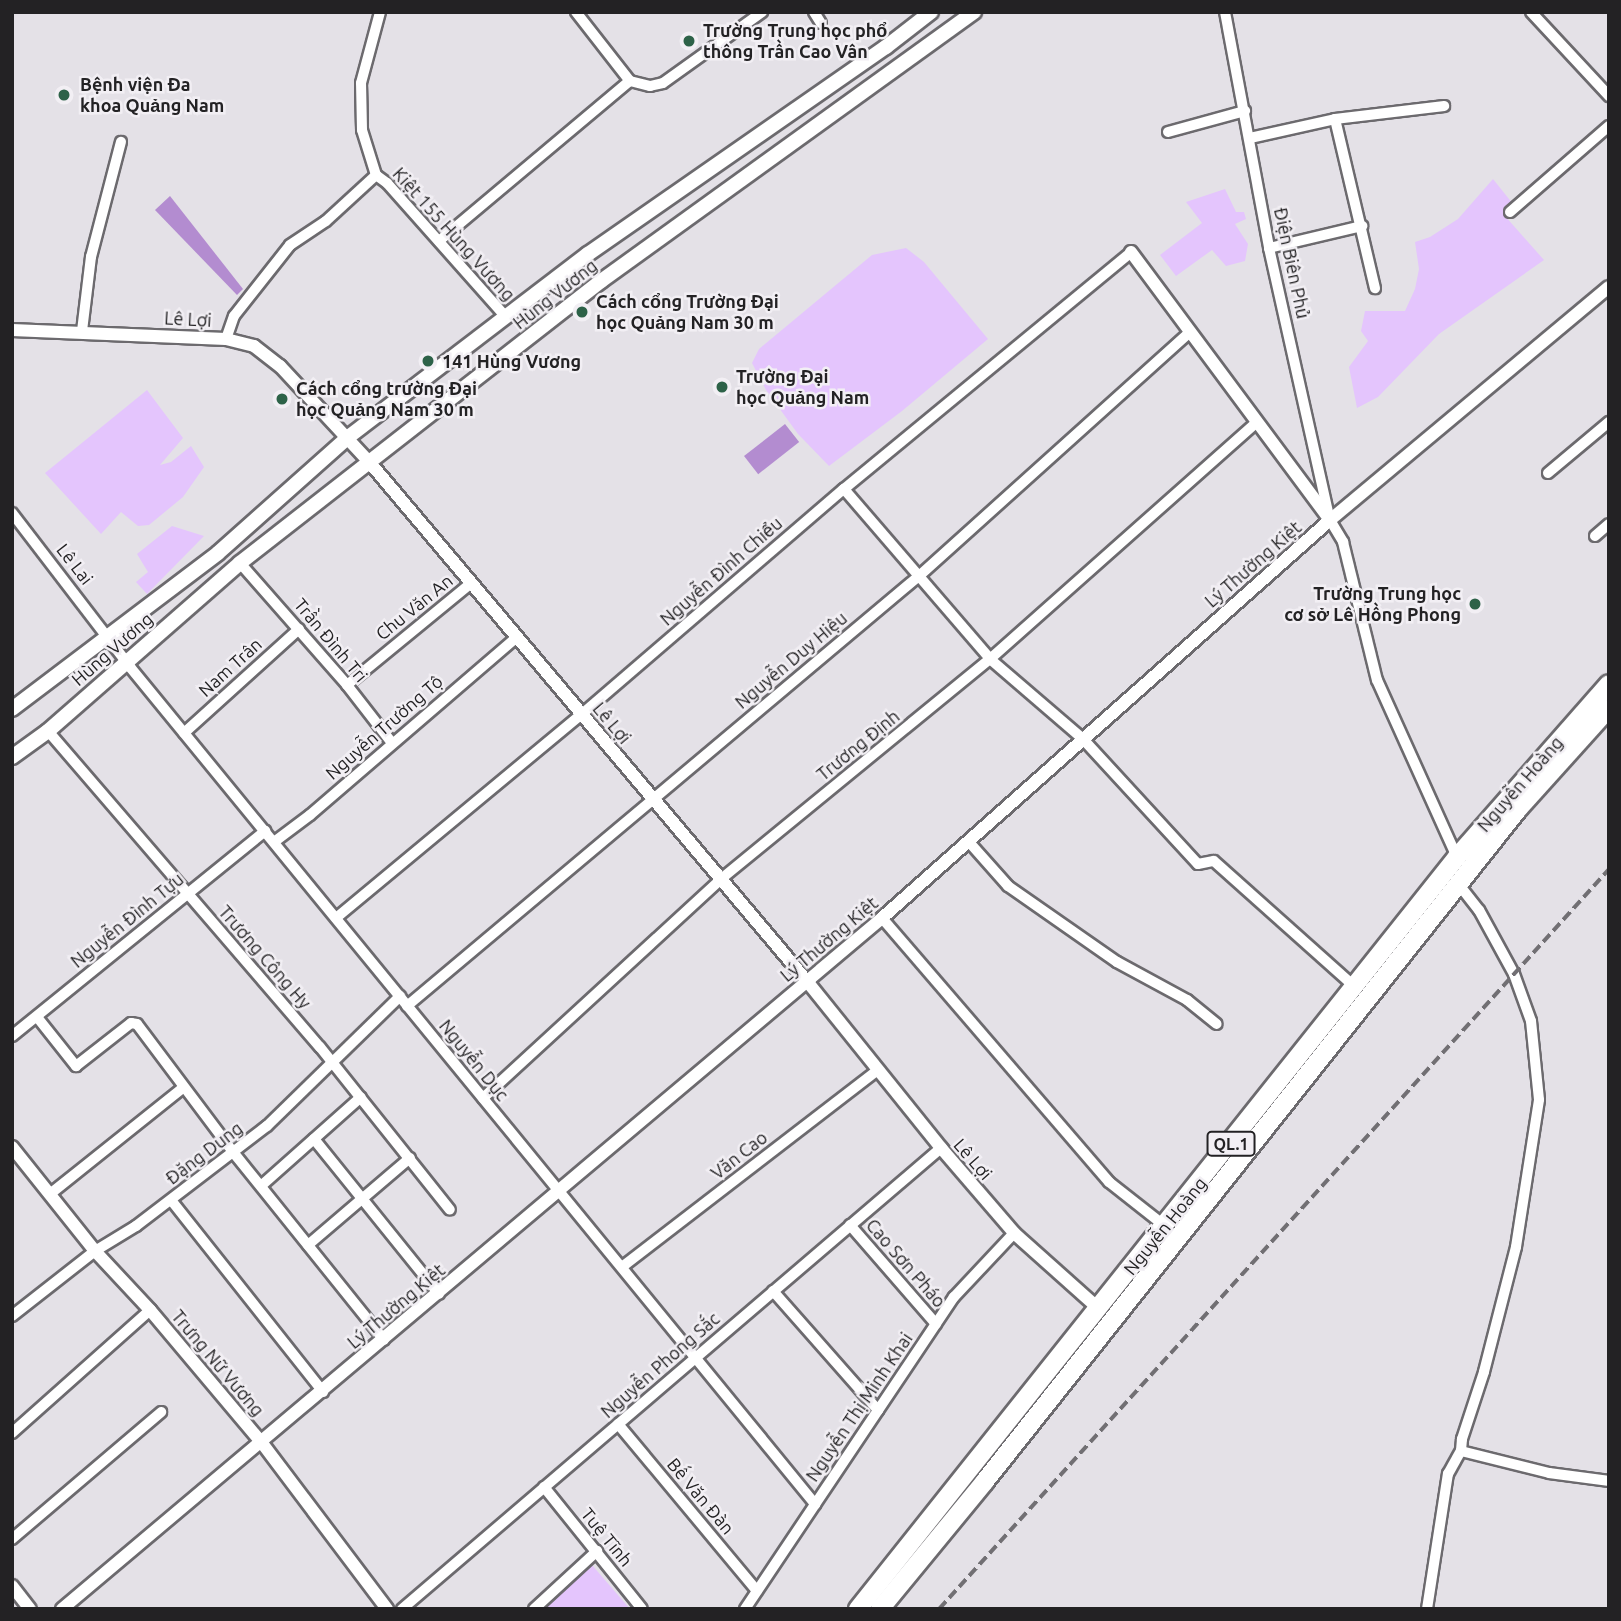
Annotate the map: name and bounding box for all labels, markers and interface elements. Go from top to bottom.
place label: Trường Trung học phổ thông Trần Cao Vân [703,20,887,62]
marker: Trường Trung học phổ thông Trần Cao Vân [681,33,697,49]
place label: Bệnh viện Đa khoa Quảng Nam [80,74,224,116]
marker: Bệnh viện Đa khoa Quảng Nam [54,85,74,105]
street label: Kiệt 155 Hùng Vương [388,163,520,305]
street label: Điện Biên Phủ [1270,206,1314,320]
street label: Hùng Vương [509,255,601,333]
place label: Cách cổng Trường Đại học Quảng Nam 30 m [596,291,779,334]
marker: Cách cổng Trường Đại học Quảng Nam 30 m [574,304,590,320]
street label: Lê Lợi [164,307,212,331]
place label: 141 Hùng Vương [442,350,581,372]
marker: 141 Hùng Vương [420,353,436,369]
place label: Trường Đại học Quảng Nam [736,366,869,408]
place label: Cách cổng trường Đại học Quảng Nam 30 m [296,378,477,420]
marker: Trường Đại học Quảng Nam [714,379,730,395]
marker: Cách cổng trường Đại học Quảng Nam 30 m [274,391,290,407]
street label: Nguyễn Đình Chiểu [656,512,786,630]
street label: Lý Thường Kiệt [1200,516,1306,612]
street label: Lê Lai [52,539,98,589]
street label: Chu Văn An [371,570,457,644]
place label: Trường Trung học cơ sở Lê Hồng Phong [1284,583,1461,626]
street label: Trần Đình Tri [290,594,372,686]
marker: Trường Trung học cơ sở Lê Hồng Phong [1467,596,1483,612]
street label: Nguyễn Duy Hiệu [731,607,851,713]
street label: Hùng Vương [67,608,157,690]
street label: Nam Trân [194,633,266,701]
street label: Nguyễn Trường Tộ [321,670,447,784]
street label: Lê Lợi [589,698,635,748]
street label: Trương Định [812,705,904,785]
street label: Nguyễn Hoàng [1473,732,1567,836]
street label: Nguyễn Đình Tựu [66,868,188,972]
street label: Lý Thường Kiệt [776,892,882,986]
street label: Trương Công Hy [214,901,316,1013]
street label: Nguyễn Dục [435,1015,513,1105]
street label: Đặng Dung [161,1117,247,1189]
street label: Văn Cao [707,1126,771,1184]
road number: QL.1 [1206,1132,1256,1156]
street label: Lê Lợi [949,1134,997,1184]
street label: Nguyễn Hoàng [1119,1173,1211,1279]
street label: Cao Sơn Pháo [862,1214,950,1312]
street label: Lý Thường Kiệt [343,1259,449,1353]
street label: Trưng Nữ Vương [167,1305,269,1421]
street label: Nguyễn Phong Sắc [596,1308,724,1422]
street label: Nguyễn Thị Minh Khai [801,1329,917,1485]
street label: Bế Văn Đàn [663,1454,739,1538]
street label: Tuệ Tĩnh [577,1503,637,1571]

